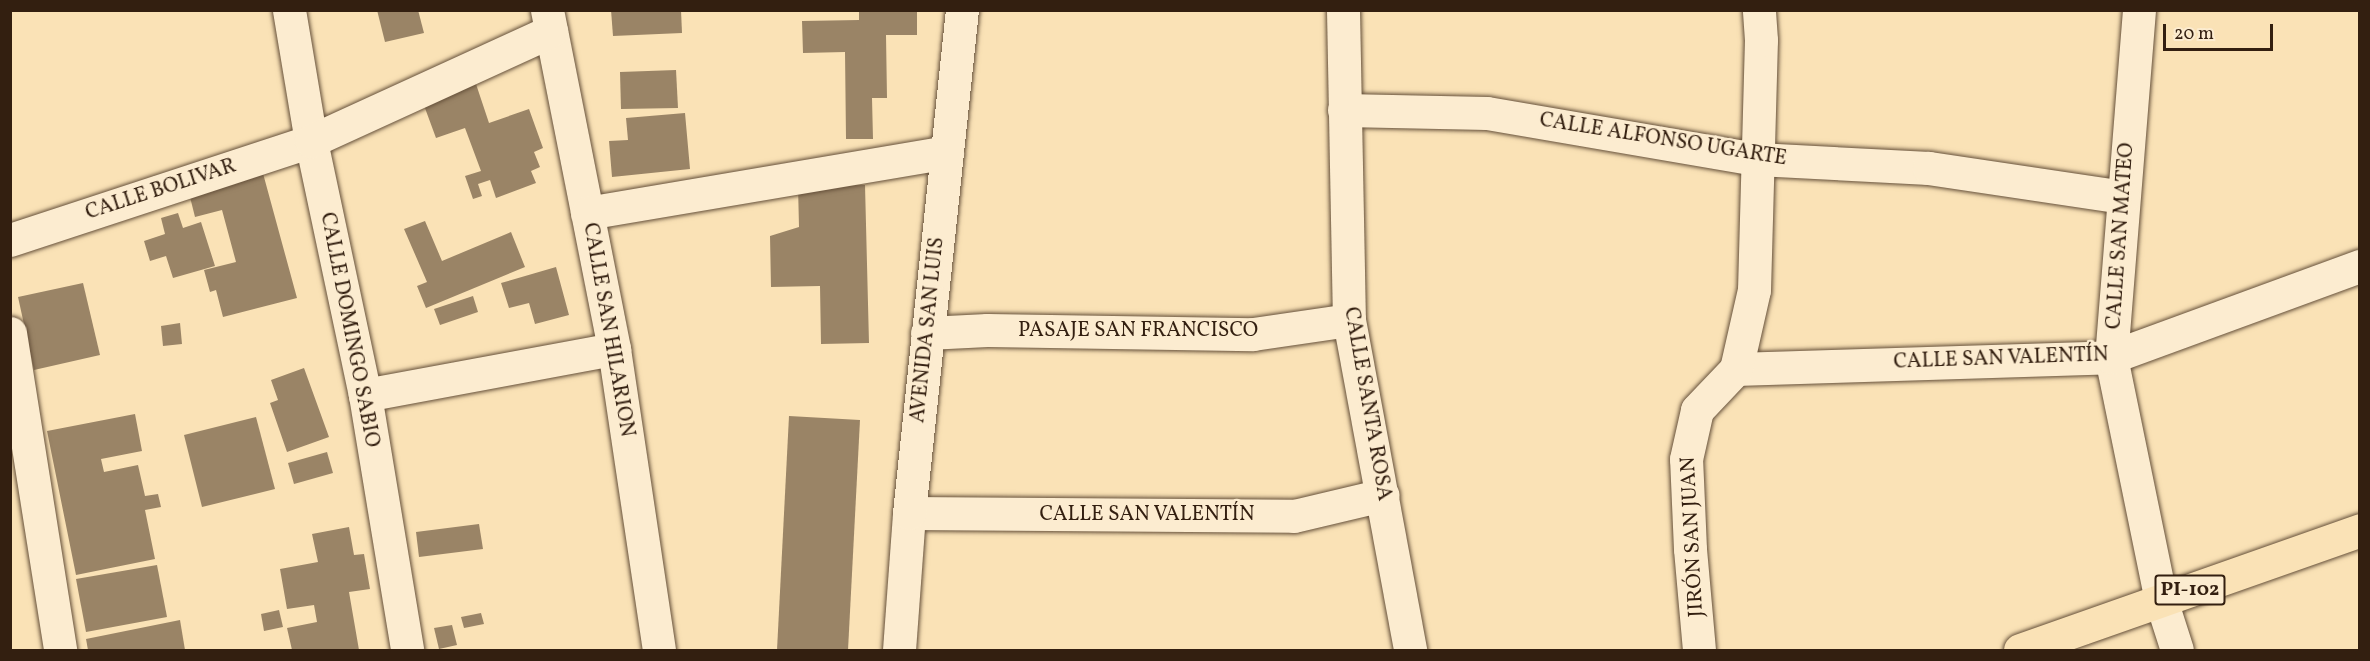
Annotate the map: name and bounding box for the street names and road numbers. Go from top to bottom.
street label: CALLE ALFONSO UGARTE [1538,108,1788,172]
street label: CALLE SAN MATEO [2102,142,2140,330]
street label: CALLE BOLIVAR [83,154,239,226]
street label: CALLE DOMINGO SABIO [314,210,384,450]
street label: CALLE SAN HILARION [577,221,639,439]
street label: AVENIDA SAN LUIS [906,236,950,424]
street label: CALLE SANTA ROSA [1338,305,1396,503]
street label: PASAJE SAN FRANCISCO [1018,318,1258,344]
street label: CALLE SAN VALENTÍN [1893,343,2109,375]
street label: JIRÓN SAN JUAN [1676,456,1710,618]
street label: CALLE SAN VALENTÍN [1039,502,1255,528]
road number: PI-102 [2154,573,2226,607]

